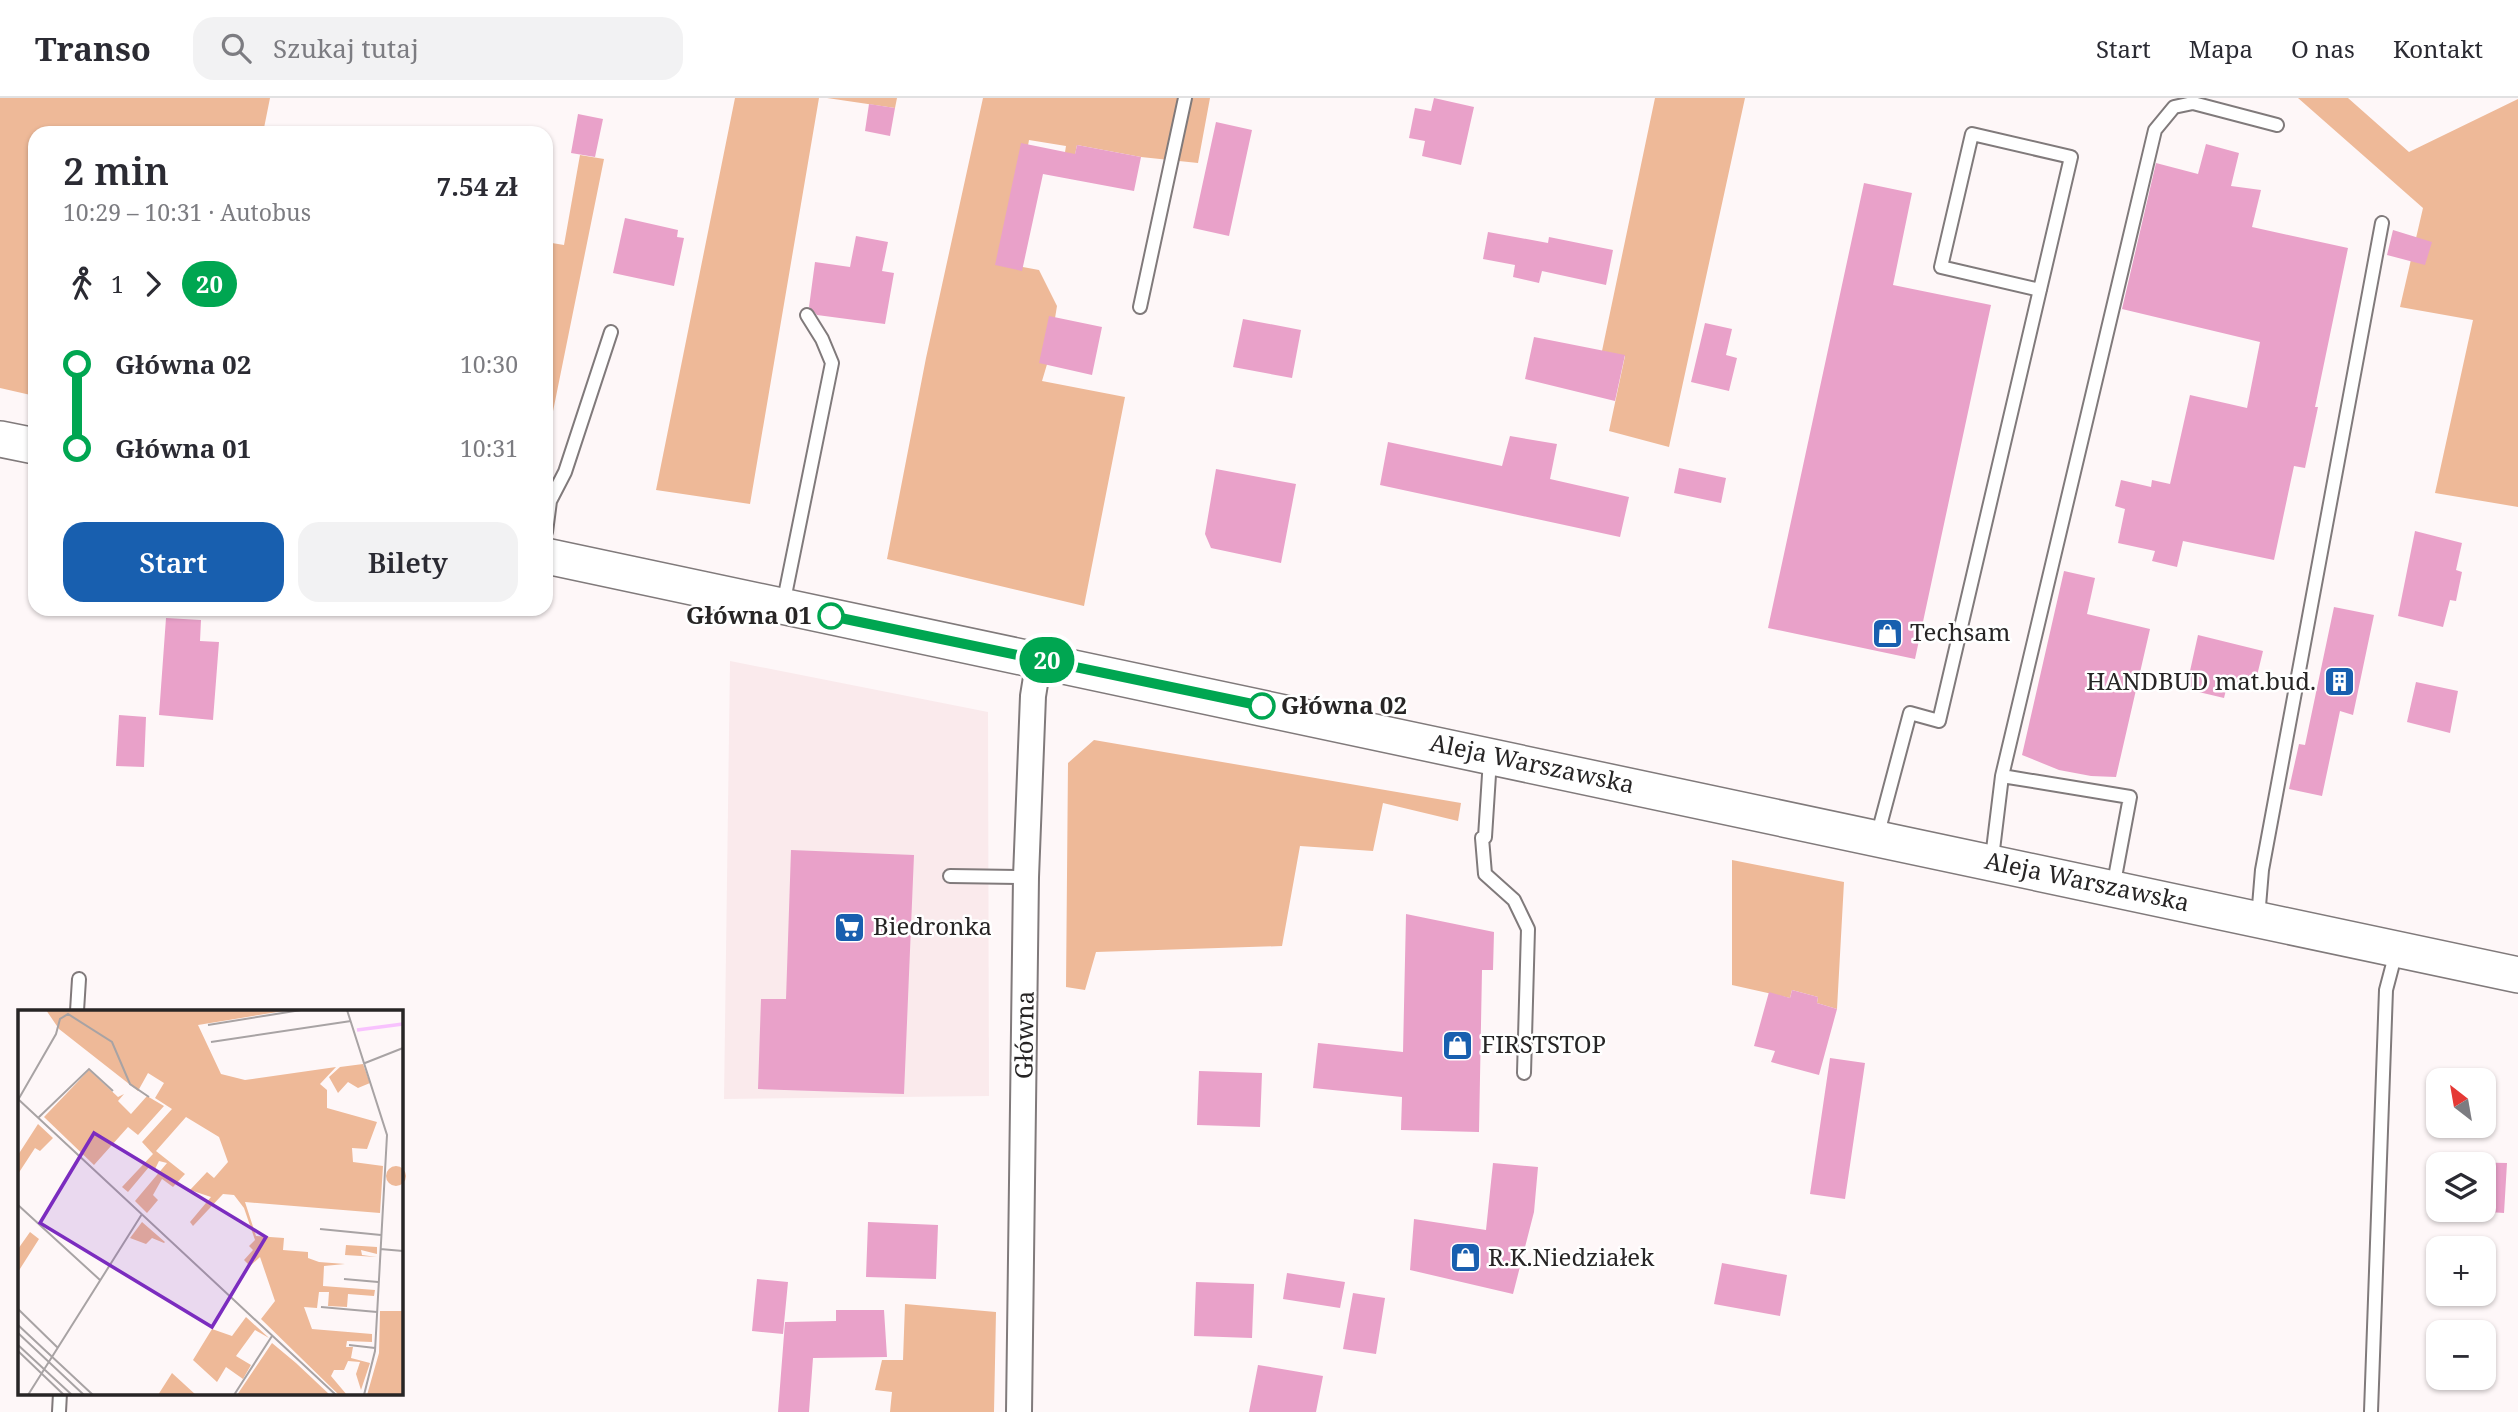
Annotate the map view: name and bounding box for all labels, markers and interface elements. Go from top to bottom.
search box [193,17,683,80]
text: Transo [35,26,151,71]
icon: search [217,29,255,67]
text: Szukaj tutaj [273,30,419,66]
text: Start [2096,32,2151,65]
text: Mapa [2189,32,2253,65]
text: O nas [2291,32,2355,65]
text: Kontakt [2393,32,2483,65]
text: 2 min [63,144,169,196]
text: 7.54 zł [437,168,518,204]
text: 10:29 – 10:31 · Autobus [63,196,311,228]
icon: walk [63,265,101,303]
icon: forward [134,265,172,303]
text: 20 [196,267,223,300]
text: 1 [111,268,124,300]
text: Główna 02 [115,346,251,382]
text: 10:30 [460,348,518,380]
text: Główna 01 [115,430,251,466]
text: 10:31 [460,432,518,464]
button: Start [63,522,284,602]
button: Bilety [298,522,518,602]
place label: Główna 01 [686,598,812,631]
marker: Główna 01 [818,603,844,629]
place label: Techsam [1910,615,2011,648]
shop icon: Techsam [1870,616,1904,650]
line badge: 20 [1016,637,1078,683]
text: 20 [1033,643,1061,676]
place label: HANDBUD mat.bud. [2086,664,2316,697]
building icon: HANDBUD mat.bud. [2322,665,2356,699]
place label: Główna 02 [1281,688,1407,721]
marker: Główna 02 [1249,693,1275,719]
street label: Aleja Warszawska [1427,725,1638,800]
street label: Aleja Warszawska [1982,843,2193,918]
place label: Biedronka [873,909,992,942]
supermarket icon: Biedronka [833,910,867,944]
street label: Główna [1006,990,1041,1079]
inset map [18,1010,402,1394]
place label: FIRSTSTOP [1481,1027,1606,1060]
shop icon: FIRSTSTOP [1441,1028,1475,1062]
north arrow [2426,1068,2496,1138]
map controls [2426,1068,2496,1390]
button: layers [2426,1152,2496,1222]
button: + [2426,1236,2496,1306]
place label: R.K.Niedziałek [1488,1240,1655,1273]
shop icon: R.K.Niedziałek [1448,1241,1482,1275]
button: − [2426,1320,2496,1390]

